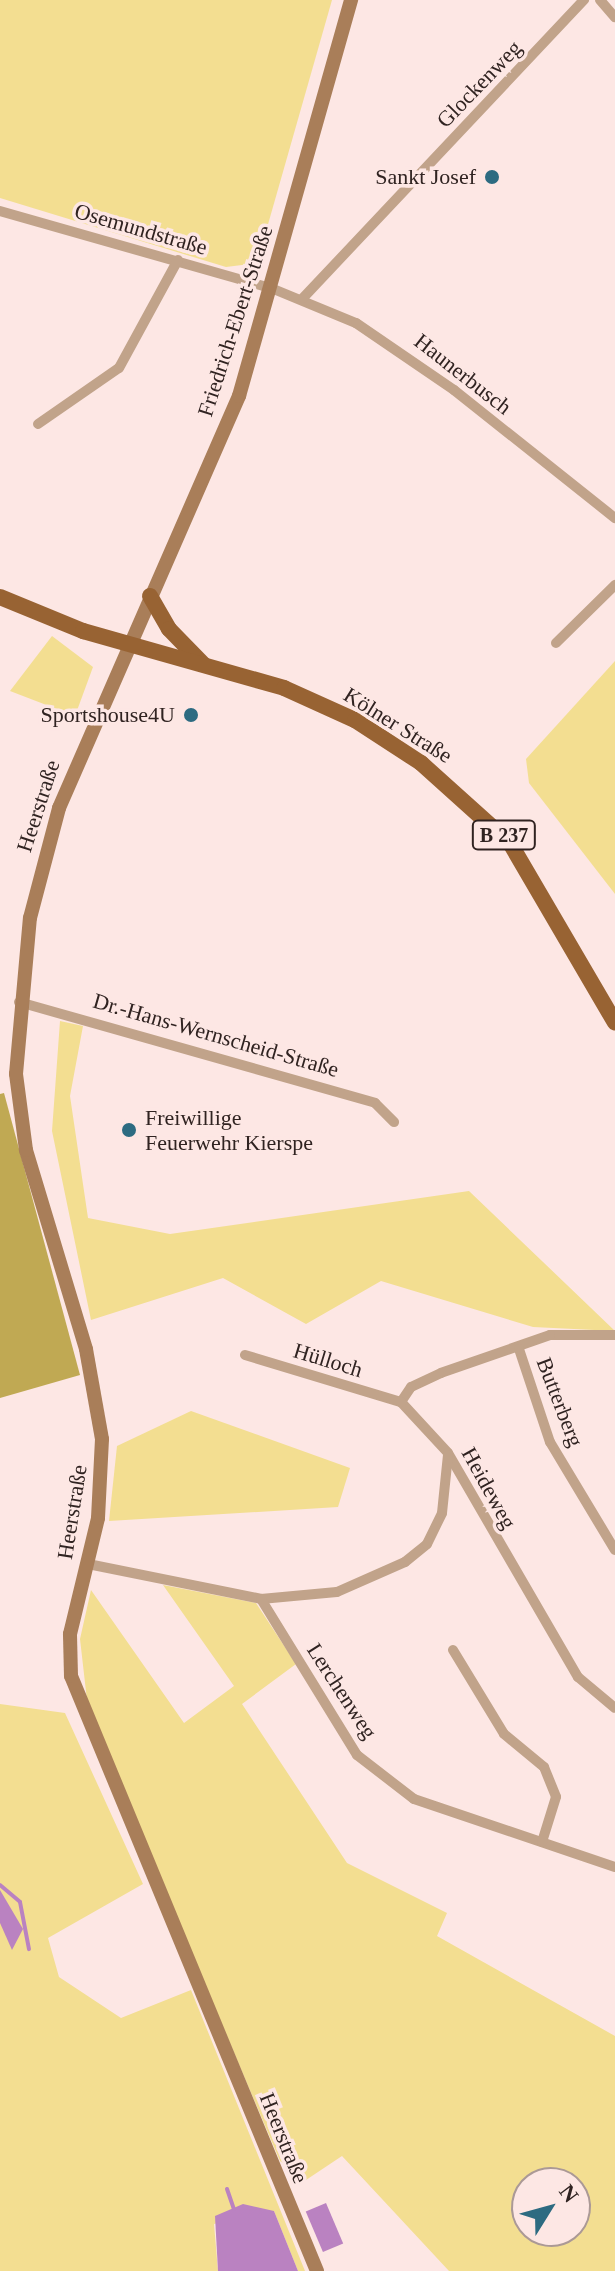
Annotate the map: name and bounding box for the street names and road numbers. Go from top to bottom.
street label: Glockenweg [431,35,527,133]
street label: Osemundstraße [72,197,210,261]
street label: Friedrich-Ebert-Straße [192,222,278,420]
street label: Haunerbusch [409,328,517,420]
street label: Kölner Straße [339,681,457,769]
street label: Heerstraße [11,757,65,855]
road number: B 237 [470,819,538,851]
street label: Dr.-Hans-Wernscheid-Straße [90,987,342,1083]
street label: Hülloch [290,1337,366,1383]
street label: Butterberg [531,1354,589,1450]
street label: Heideweg [456,1443,522,1533]
street label: Heerstraße [52,1463,92,1561]
street label: Lerchenweg [301,1638,383,1744]
street label: Heerstraße [254,2089,314,2187]

